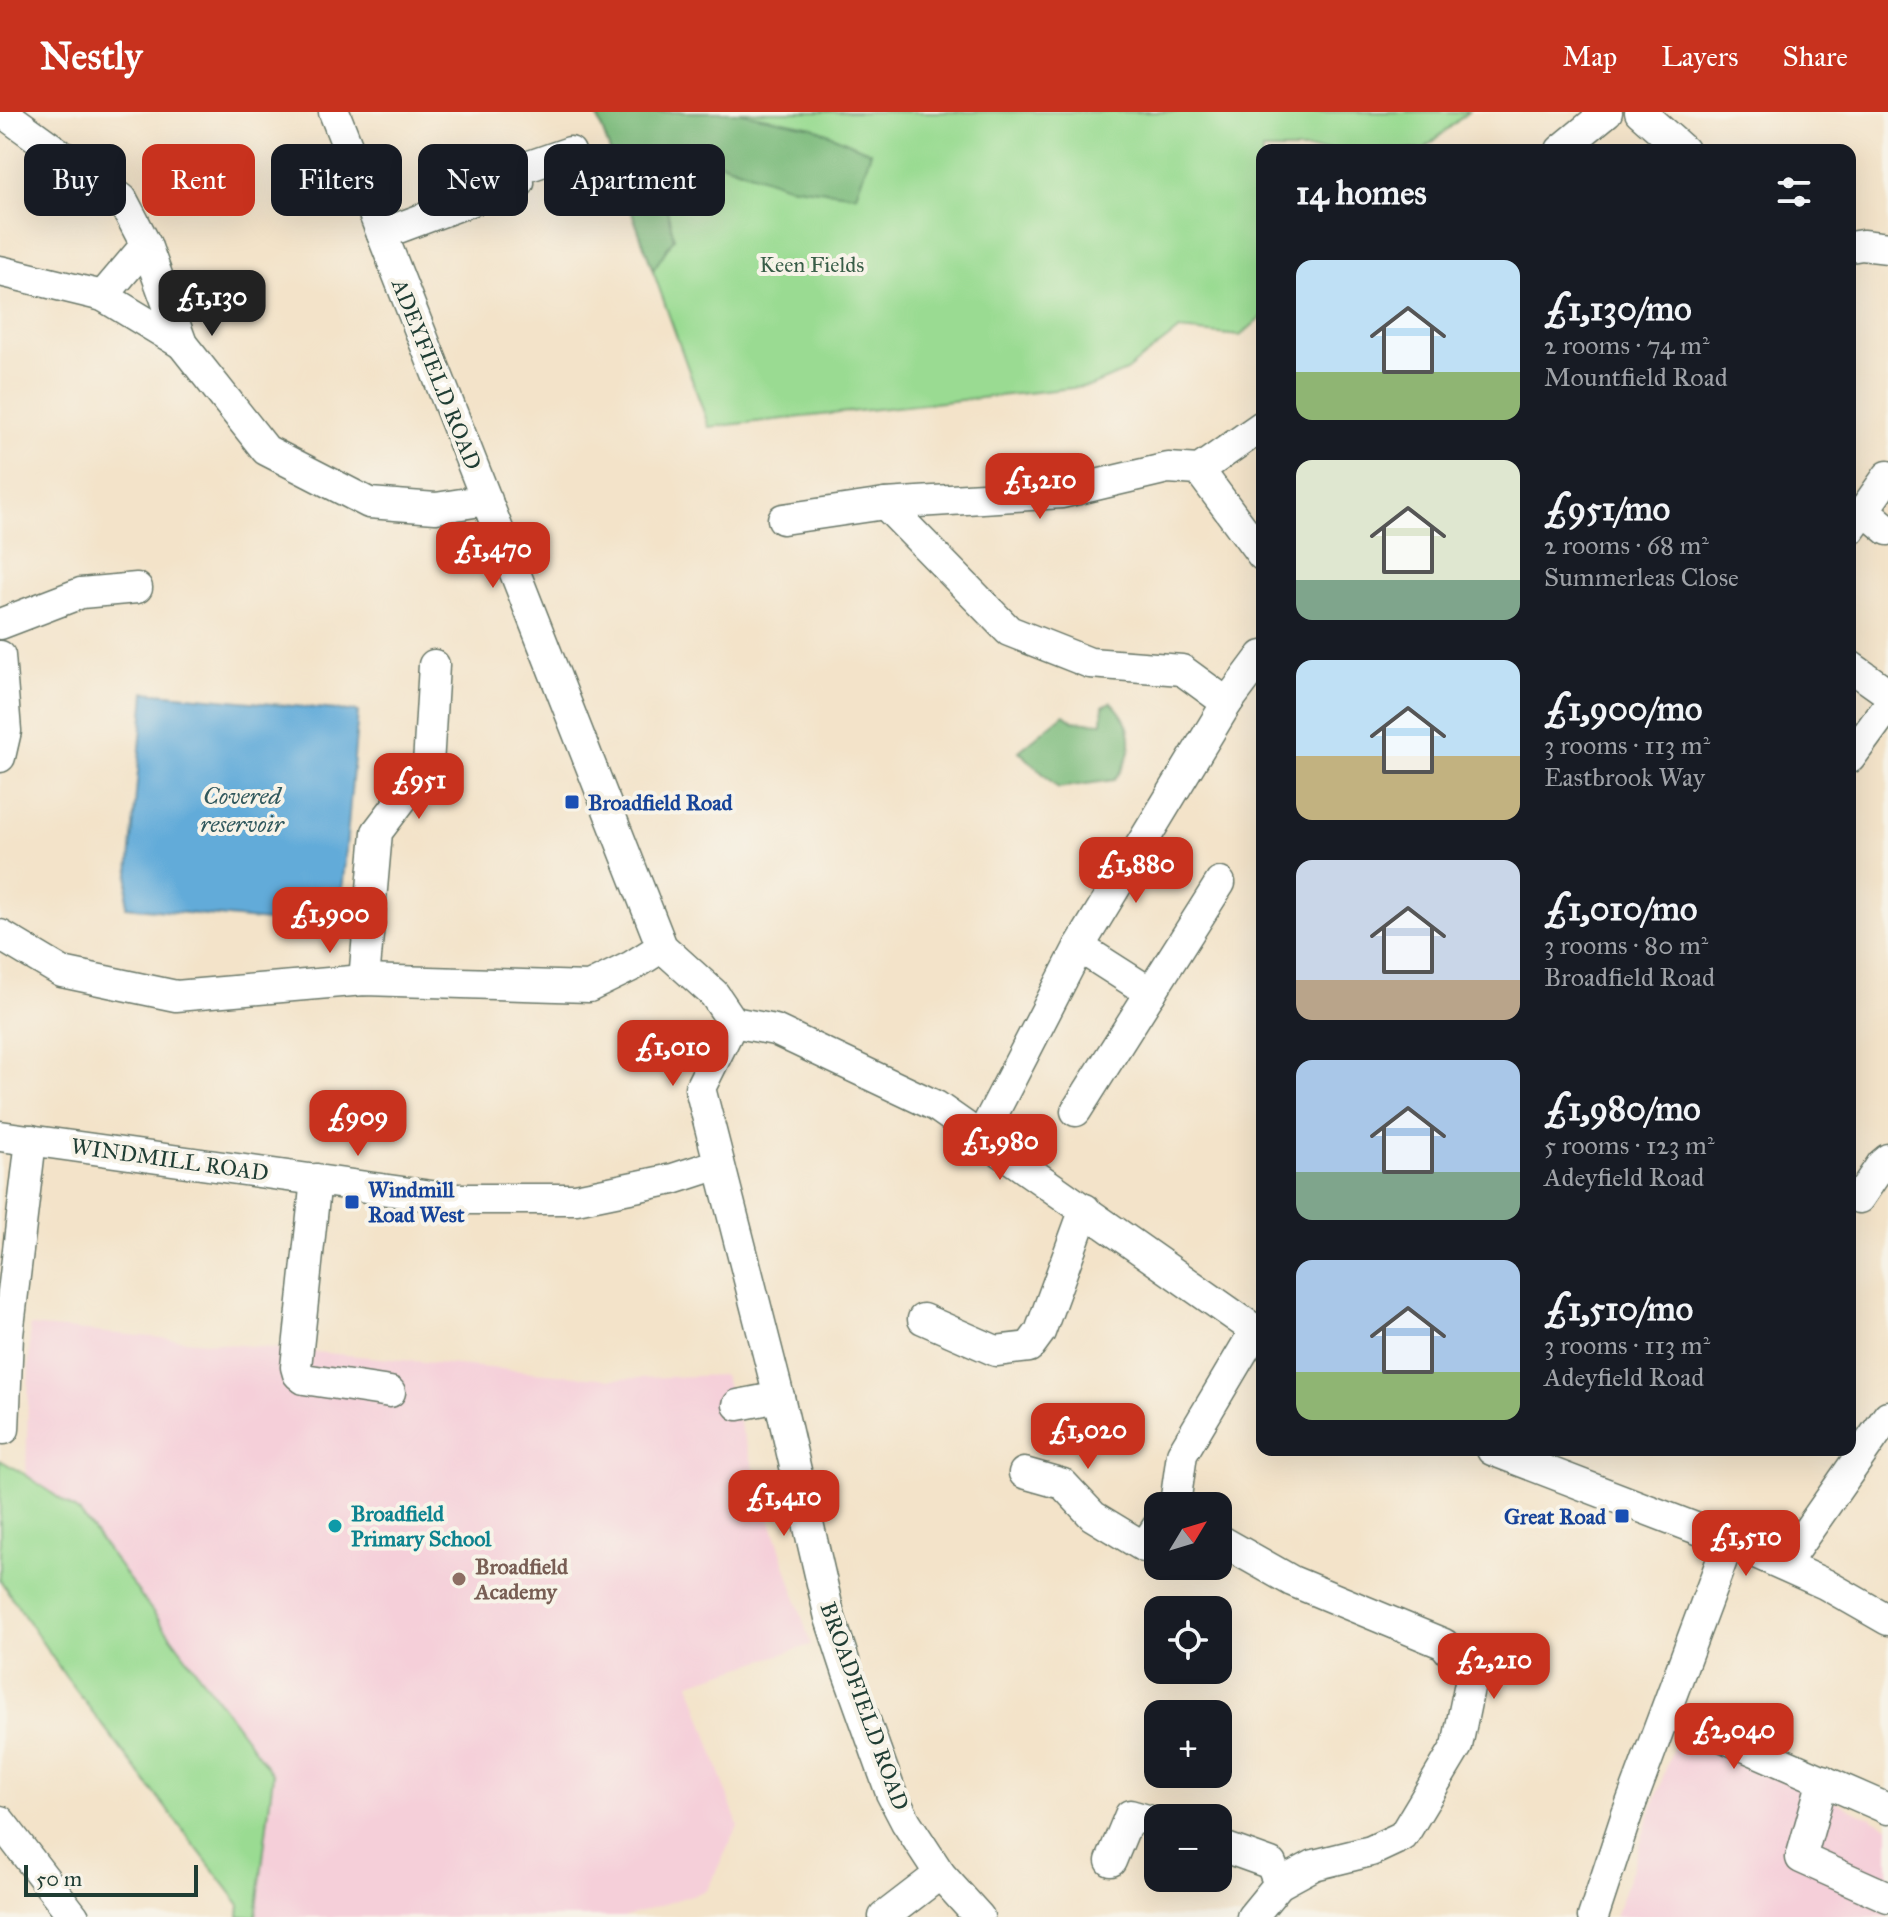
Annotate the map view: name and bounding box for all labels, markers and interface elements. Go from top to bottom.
text: Nestly [40,33,142,79]
text: Map [1562,39,1617,74]
text: Layers [1661,39,1739,74]
text: Share [1783,39,1848,74]
chip: Buy [24,144,126,216]
chip: Rent [142,144,255,216]
chip: Filters [271,144,402,216]
chip: New [418,144,528,216]
chip: Apartment [544,144,725,216]
icon: filters [1772,170,1816,214]
text: 14 homes [1296,172,1427,213]
park label: Keen Fields [760,251,864,278]
pin: £1,130 [147,270,277,338]
street label: ADEYFIELD ROAD [386,274,487,474]
text: £1,130 [177,280,247,312]
text: £1,130/mo [1544,288,1692,329]
icon: home [1360,292,1456,388]
text: 2 rooms · 74 m² [1544,329,1710,361]
text: Mountfield Road [1544,361,1728,393]
pin: £1,210 [975,453,1105,521]
text: £1,210 [1003,463,1077,495]
text: £951/mo [1544,488,1670,529]
icon: home [1360,492,1456,588]
pin: £1,470 [428,522,558,590]
text: 2 rooms · 68 m² [1544,529,1709,561]
text: £1,470 [454,532,532,564]
text: Summerleas Close [1544,561,1739,593]
text: £1,900/mo [1544,688,1702,729]
icon: home [1360,692,1456,788]
text: 3 rooms · 113 m² [1544,729,1710,761]
pin: £951 [372,753,466,821]
text: Eastbrook Way [1544,761,1705,793]
text: £951 [392,763,446,795]
water label: Covered reservoir [200,781,286,839]
place label: Broadfield Road [588,789,734,816]
marker: Broadfield Road [563,793,581,811]
pin: £1,880 [1071,837,1201,905]
text: £1,880 [1097,847,1175,879]
pin: £1,900 [265,887,395,955]
text: £1,010/mo [1544,888,1697,929]
icon: home [1360,892,1456,988]
text: £1,900 [290,897,370,929]
text: 3 rooms · 80 m² [1544,929,1708,961]
text: Broadfield Road [1544,961,1715,993]
pin: £1,010 [608,1020,738,1088]
text: £1,010 [635,1030,711,1062]
text: £1,980/mo [1544,1088,1701,1129]
pin: £909 [311,1090,405,1158]
icon: home [1360,1092,1456,1188]
text: £909 [327,1100,389,1132]
pin: £1,980 [935,1114,1065,1182]
text: £1,980 [961,1124,1039,1156]
text: 5 rooms · 123 m² [1544,1129,1715,1161]
street label: WINDMILL ROAD [69,1132,270,1187]
text: Adeyfield Road [1544,1161,1704,1193]
place label: Windmill Road West [368,1176,465,1228]
marker: Windmill Road West [343,1193,361,1211]
text: £1,510/mo [1544,1288,1693,1329]
icon: home [1360,1292,1456,1388]
text: 3 rooms · 113 m² [1544,1329,1710,1361]
text: Adeyfield Road [1544,1361,1704,1393]
pin: £1,020 [1023,1403,1153,1471]
text: £1,020 [1049,1413,1127,1445]
pin: £1,410 [719,1470,849,1538]
text: £1,410 [746,1480,822,1512]
north arrow [1144,1492,1232,1580]
map controls [1144,1492,1232,1892]
place label: Broadfield Primary School [351,1500,492,1552]
place label: Great Road [1504,1503,1607,1530]
marker: Great Road [1613,1507,1631,1525]
pin: £1,510 [1681,1510,1811,1578]
marker: Broadfield Primary School [326,1517,344,1535]
text: £1,510 [1710,1520,1782,1552]
place label: Broadfield Academy [473,1553,569,1605]
marker: Broadfield Academy [450,1570,468,1588]
button: locate [1144,1596,1232,1684]
street label: BROADFIELD ROAD [814,1598,915,1814]
pin: £2,210 [1429,1633,1559,1701]
text: £2,210 [1456,1643,1532,1675]
button: + [1144,1700,1232,1788]
pin: £2,040 [1669,1703,1799,1771]
text: £2,040 [1693,1713,1775,1745]
button: − [1144,1804,1232,1892]
scale bar [24,1861,198,1897]
text: 50 m [36,1865,82,1892]

